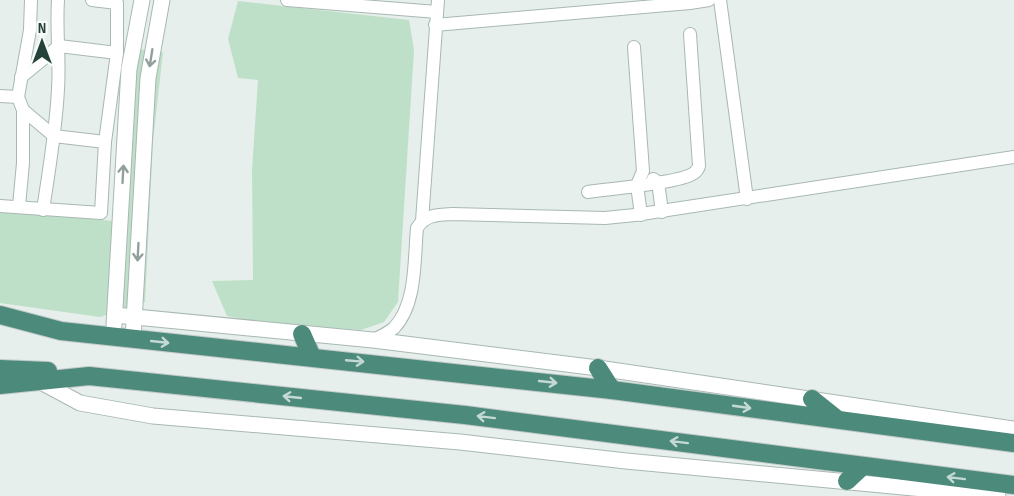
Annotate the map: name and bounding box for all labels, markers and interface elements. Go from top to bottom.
north arrow [12,12,72,72]
text: N [38,19,46,38]
one-way arrow [145,47,156,67]
one-way arrow [118,164,129,184]
one-way arrow [132,242,143,261]
one-way arrow [150,337,170,348]
one-way arrow [344,356,364,367]
one-way arrow [538,377,558,388]
one-way arrow [282,391,302,402]
one-way arrow [731,401,751,412]
one-way arrow [476,412,496,423]
one-way arrow [670,436,690,447]
one-way arrow [947,472,966,483]

